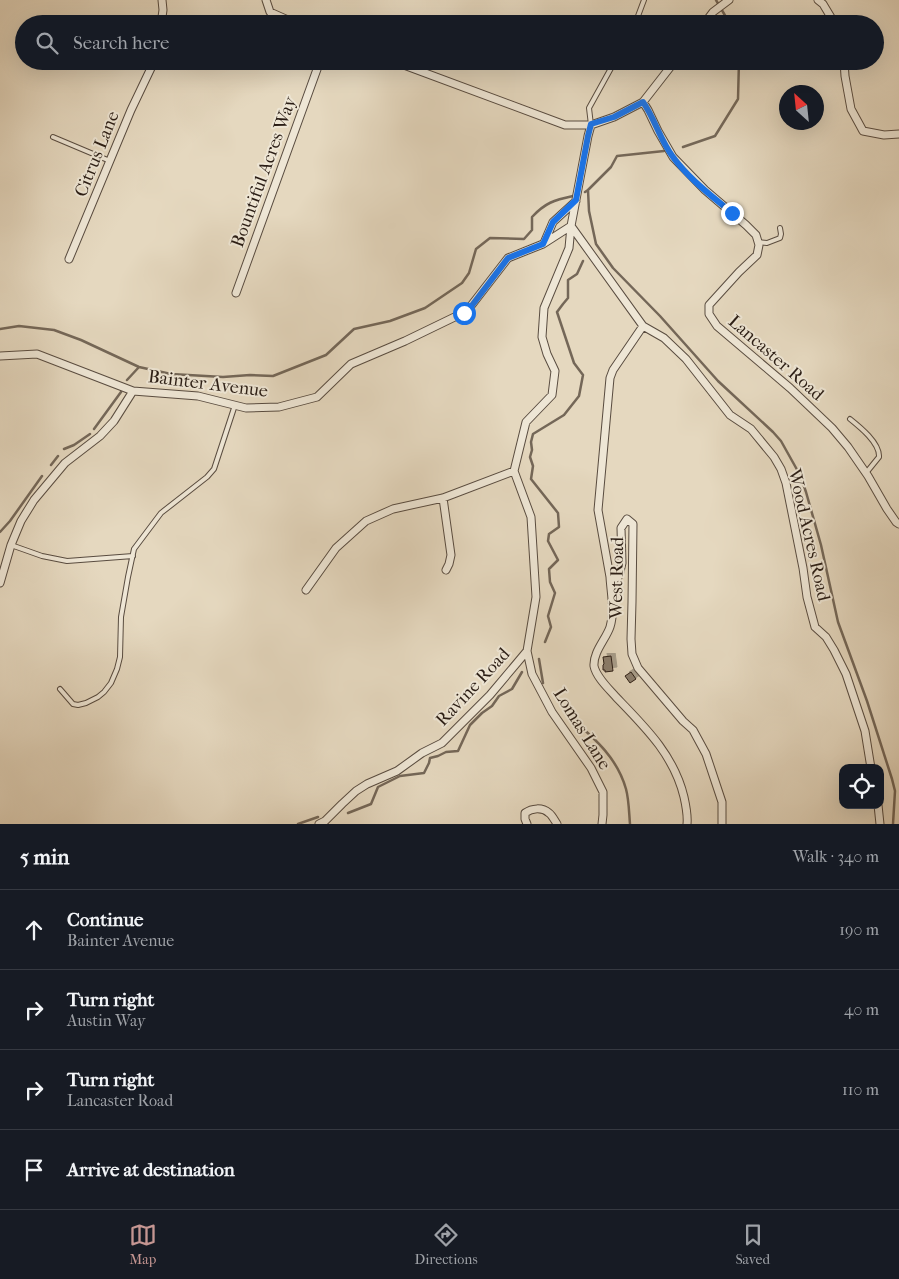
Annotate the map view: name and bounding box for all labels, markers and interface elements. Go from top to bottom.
search box [15,15,884,70]
icon: search [33,29,61,57]
text: Search here [73,32,169,54]
north arrow [779,85,824,130]
street label: Bountiful Acres Way [227,93,301,250]
street label: Citrus Lane [70,108,124,200]
route end [721,202,744,225]
route start [453,302,476,325]
street label: Lancaster Road [724,311,828,405]
street label: Bainter Avenue [147,366,269,402]
street label: Wood Acres Road [783,466,834,603]
street label: West Road [606,536,628,620]
street label: Ravine Road [432,644,515,730]
street label: Lomas Lane [549,684,615,774]
map controls [839,764,884,809]
button: locate [839,764,884,809]
text: 5 min [20,845,69,869]
text: Walk · 340 m [793,847,879,866]
text: Continue [67,909,143,931]
icon: ahead [20,916,48,944]
text: 190 m [839,920,879,939]
text: Bainter Avenue [67,931,174,950]
text: Turn right [67,989,154,1011]
icon: right [20,996,48,1024]
text: 40 m [844,1000,879,1019]
text: Austin Way [67,1011,146,1030]
text: Turn right [67,1069,154,1091]
icon: right [20,1076,48,1104]
text: 110 m [842,1080,879,1099]
text: Lancaster Road [67,1091,173,1110]
icon: arrive [20,1156,48,1184]
text: Arrive at destination [67,1159,235,1181]
tab: Map [129,1221,157,1268]
tab: Directions [415,1221,478,1268]
tab: Saved [735,1221,770,1268]

